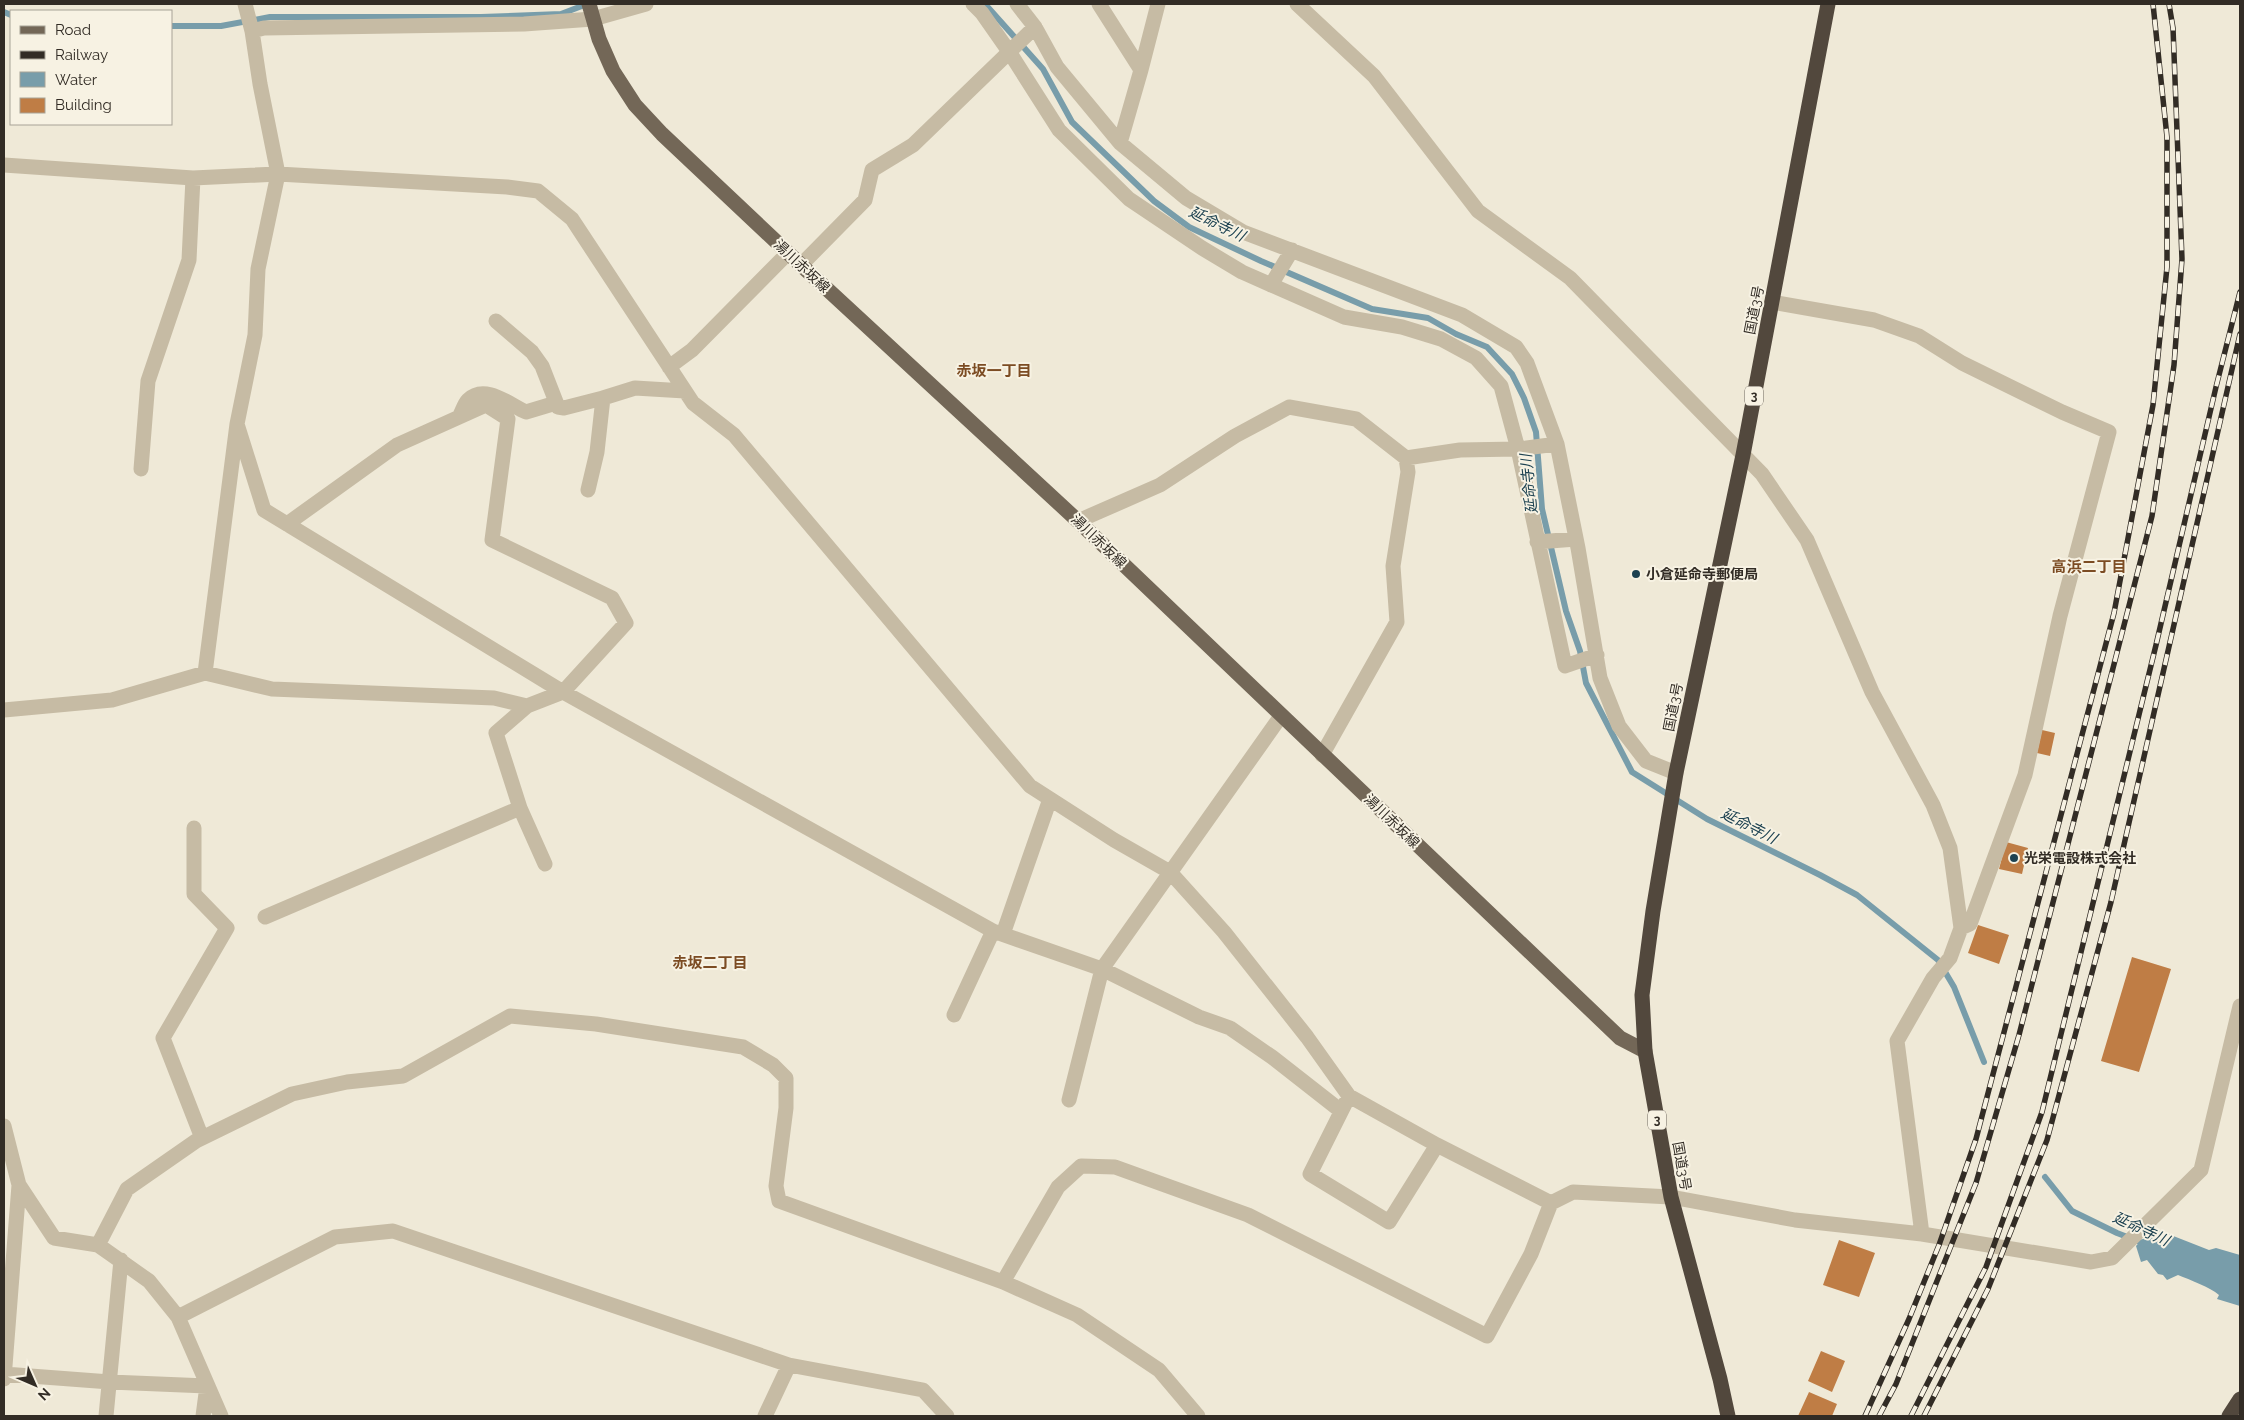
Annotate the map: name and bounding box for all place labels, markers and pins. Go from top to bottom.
place label: 小倉延命寺郵便局 [1646,566,1758,582]
marker: 小倉延命寺郵便局 [1630,568,1642,580]
place label: 光栄電設株式会社 [2024,850,2136,866]
marker: 光栄電設株式会社 [2008,852,2020,864]

